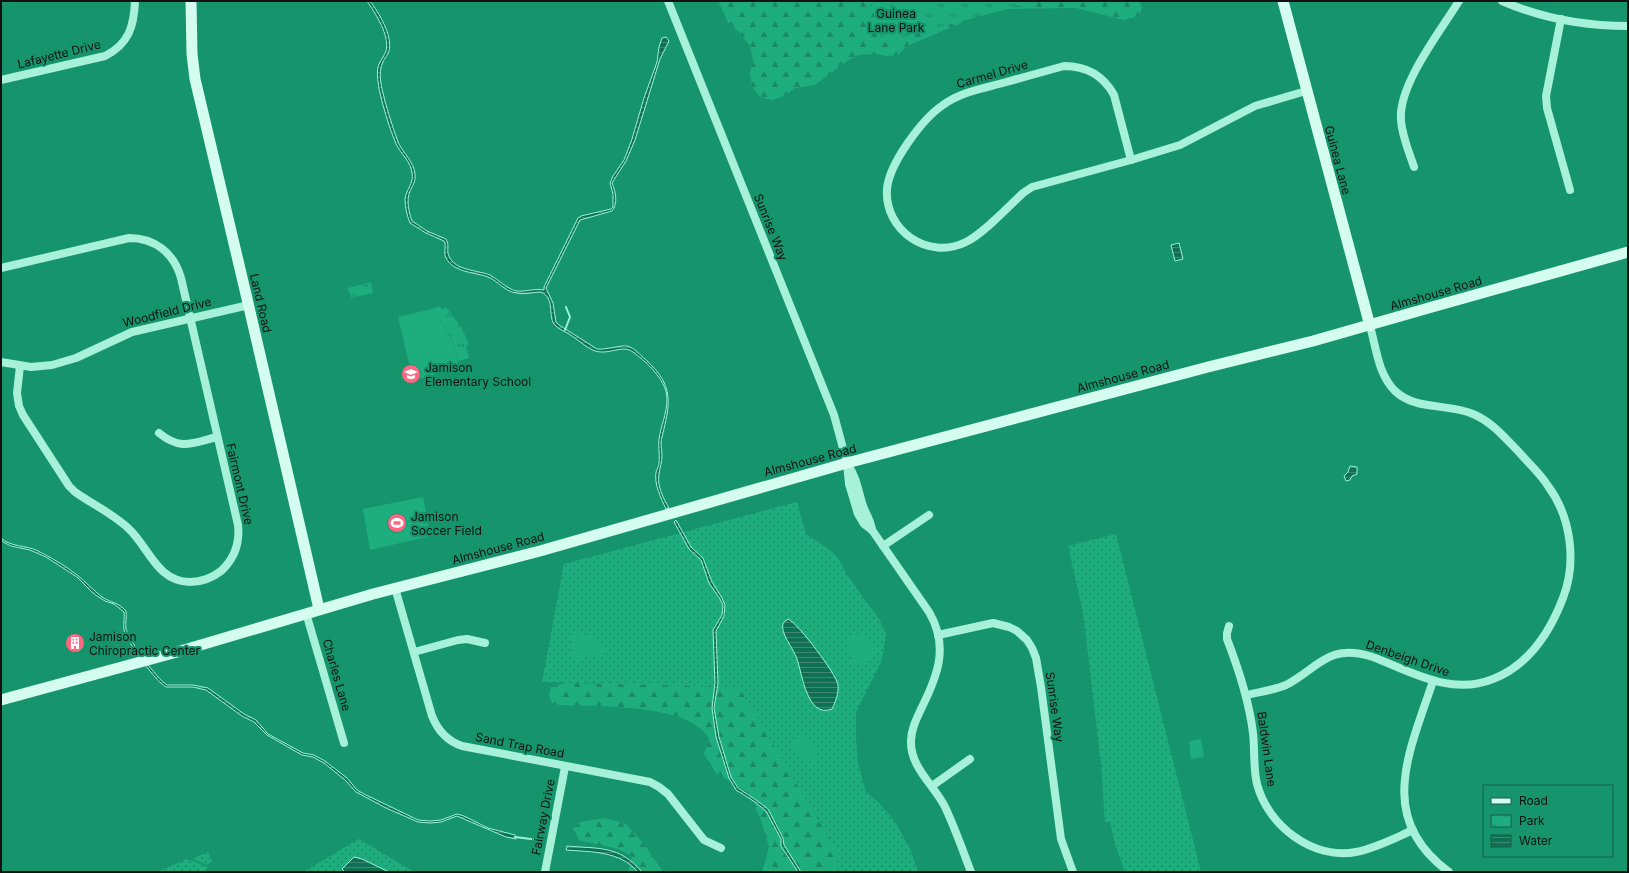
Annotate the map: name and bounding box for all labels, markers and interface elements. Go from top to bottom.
park label: Guinea Lane Park [868,6,925,35]
street label: Lafayette Drive [16,36,102,72]
street label: Carmel Drive [954,57,1030,91]
street label: Guinea Lane [1322,124,1354,196]
street label: Sunrise Way [751,191,791,263]
street label: Land Road [247,272,275,334]
street label: Almshouse Road [1388,273,1484,313]
street label: Woodfield Drive [121,294,213,330]
street label: Almshouse Road [1075,356,1171,396]
place label: Jamison Elementary School [425,360,531,389]
school or university icon: Jamison Elementary School [400,363,422,385]
street label: Almshouse Road [762,440,858,480]
street label: Fairmont Drive [223,442,257,526]
place label: Jamison Soccer Field [411,509,482,538]
sports icon: Jamison Soccer Field [386,512,408,534]
street label: Almshouse Road [450,528,546,568]
place label: Jamison Chiropractic Center [89,629,200,658]
building icon: Jamison Chiropractic Center [64,632,86,654]
street label: Charles Lane [320,637,354,713]
street label: Denbeigh Drive [1364,637,1452,679]
street label: Sunrise Way [1043,671,1067,743]
street label: Baldwin Lane [1254,710,1280,788]
street label: Sand Trap Road [474,729,566,761]
street label: Fairway Drive [528,778,558,856]
legend [1483,785,1613,857]
text: Road [1519,793,1548,808]
text: Park [1519,813,1545,828]
text: Water [1519,833,1553,848]

